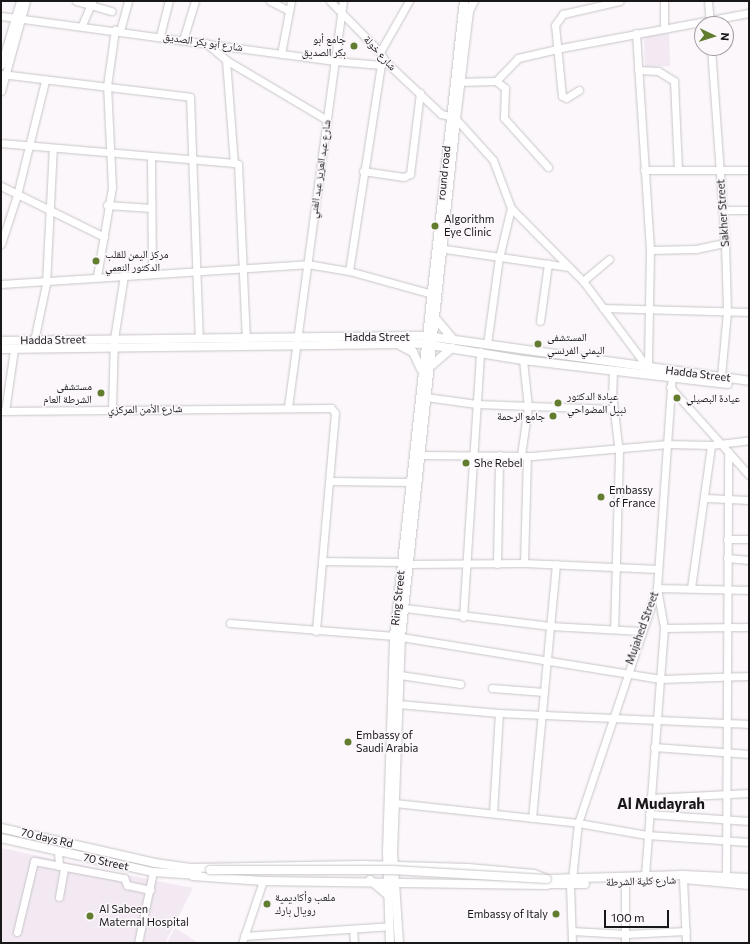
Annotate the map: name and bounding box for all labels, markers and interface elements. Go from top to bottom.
north arrow [694,16,734,56]
street label: شارع أبو بكر الصديق [162,30,244,54]
text: N [719,32,732,41]
place label: جامع أبو بكر الصديق [302,33,346,59]
street label: شارع خولة [361,33,399,73]
marker: جامع أبو بكر الصديق [349,41,359,51]
street label: شارع عبد العزيز عبد الغني [307,119,333,219]
street label: round road [435,145,453,201]
street label: Sakher Street [714,179,732,247]
place label: Algorithm Eye Clinic [444,213,494,239]
marker: Algorithm Eye Clinic [429,220,441,232]
place label: مركز اليمن للقلب الدكتور النعمي [105,248,169,274]
marker: مركز اليمن للقلب الدكتور النعمي [90,255,102,267]
street label: Hadda Street [344,330,410,344]
place label: المستشفى اليمني الفرنسي [547,331,605,357]
street label: Hadda Street [20,333,86,347]
marker: المستشفى اليمني الفرنسي [532,338,544,350]
street label: Hadda Street [665,363,731,385]
place label: مستشفى الشرطة العام [43,380,92,406]
marker: مستشفى الشرطة العام [95,387,107,399]
place label: عيادة الدكتور نبيل المضواحي [567,390,626,416]
place label: عيادة البصيلي [686,391,740,405]
marker: عيادة البصيلي [671,392,683,404]
marker: عيادة الدكتور نبيل المضواحي [552,397,564,409]
street label: شارع الأمن المركزي [108,402,182,416]
place label: جامع الرحمة [497,409,545,423]
marker: جامع الرحمة [548,411,558,421]
place label: She Rebel [474,456,523,470]
marker: She Rebel [461,458,471,468]
place label: Embassy of France [609,484,656,510]
marker: Embassy of France [596,492,606,502]
street label: Ring Street [389,570,407,626]
street label: Mujahed Street [623,590,661,666]
place label: Embassy of Saudi Arabia [356,729,418,755]
marker: Embassy of Saudi Arabia [343,737,353,747]
district label: Al Mudayrah [617,795,705,813]
street label: 70 days Rd [20,826,74,850]
street label: 70 Street [82,851,130,873]
street label: شارع كلية الشرطة [606,873,676,889]
place label: ملعب وأكاديمية رويال بارك [275,891,335,917]
marker: ملعب وأكاديمية رويال بارك [262,899,272,909]
scale bar [606,902,671,928]
place label: Al Sabeen Maternal Hospital [99,903,189,929]
place label: Embassy of Italy [467,907,548,921]
marker: Embassy of Italy [551,909,561,919]
marker: Al Sabeen Maternal Hospital [84,910,96,922]
text: 100 m [611,910,645,924]

